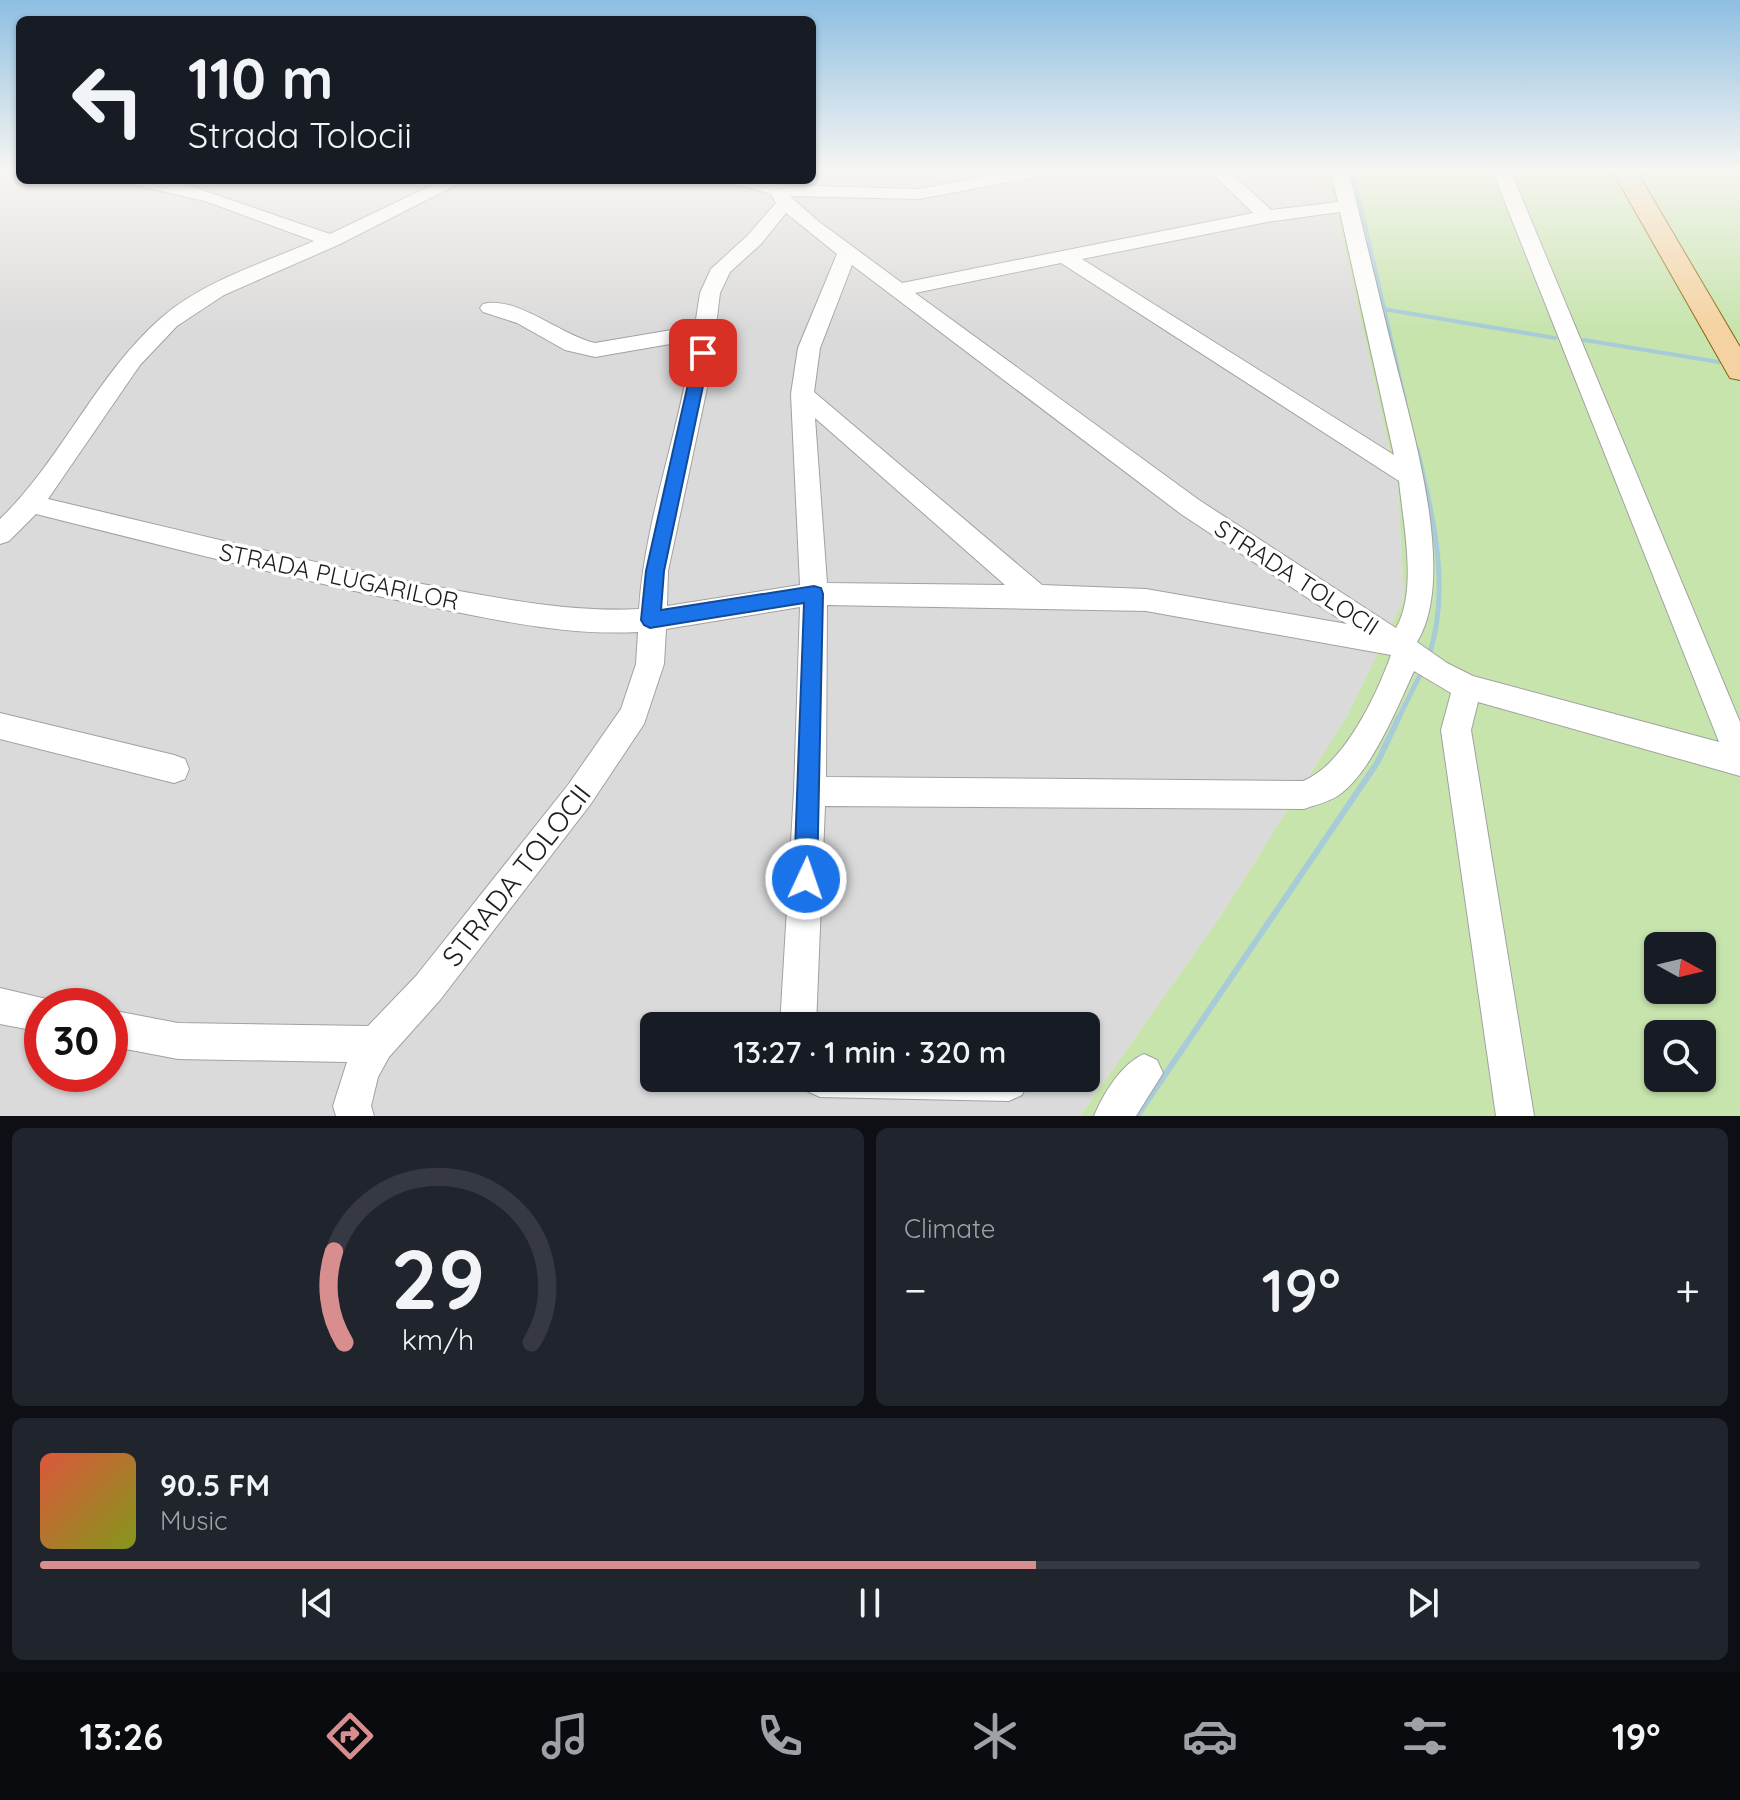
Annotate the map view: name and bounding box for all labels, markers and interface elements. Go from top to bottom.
text: 110 m [188,43,333,113]
icon: left [56,48,160,152]
text: Strada Tolocii [188,112,412,157]
pin [669,319,737,387]
icon: arrive [681,331,725,375]
street label: STRADA TOLOCII [1209,513,1385,641]
street label: STRADA PLUGARILOR [217,536,461,616]
street label: STRADA TOLOCII [434,777,598,973]
position arrow [764,837,848,921]
north arrow [1644,932,1716,1004]
map controls [1644,932,1716,1092]
speed limit sign: 30 [24,988,128,1092]
button: search [1644,1020,1716,1092]
text: 13:27 · 1 min · 320 m [734,1033,1006,1071]
text: Climate [904,1212,995,1245]
text: 29 [391,1226,485,1330]
text: 19° [1261,1252,1341,1327]
text: − [904,1262,927,1317]
text: + [1675,1262,1700,1317]
text: km/h [402,1321,474,1357]
text: 90.5 FM [160,1466,270,1504]
text: Music [160,1504,228,1537]
icon: previous [295,1581,339,1625]
icon: pause [848,1581,892,1625]
icon: next [1401,1581,1445,1625]
icon: directions [322,1708,378,1764]
icon: music [537,1708,593,1764]
icon: phone [752,1708,808,1764]
icon: climate [967,1708,1023,1764]
icon: car [1182,1708,1238,1764]
icon: filters [1397,1708,1453,1764]
text: 13:26 [79,1714,163,1759]
text: 19° [1612,1714,1660,1759]

